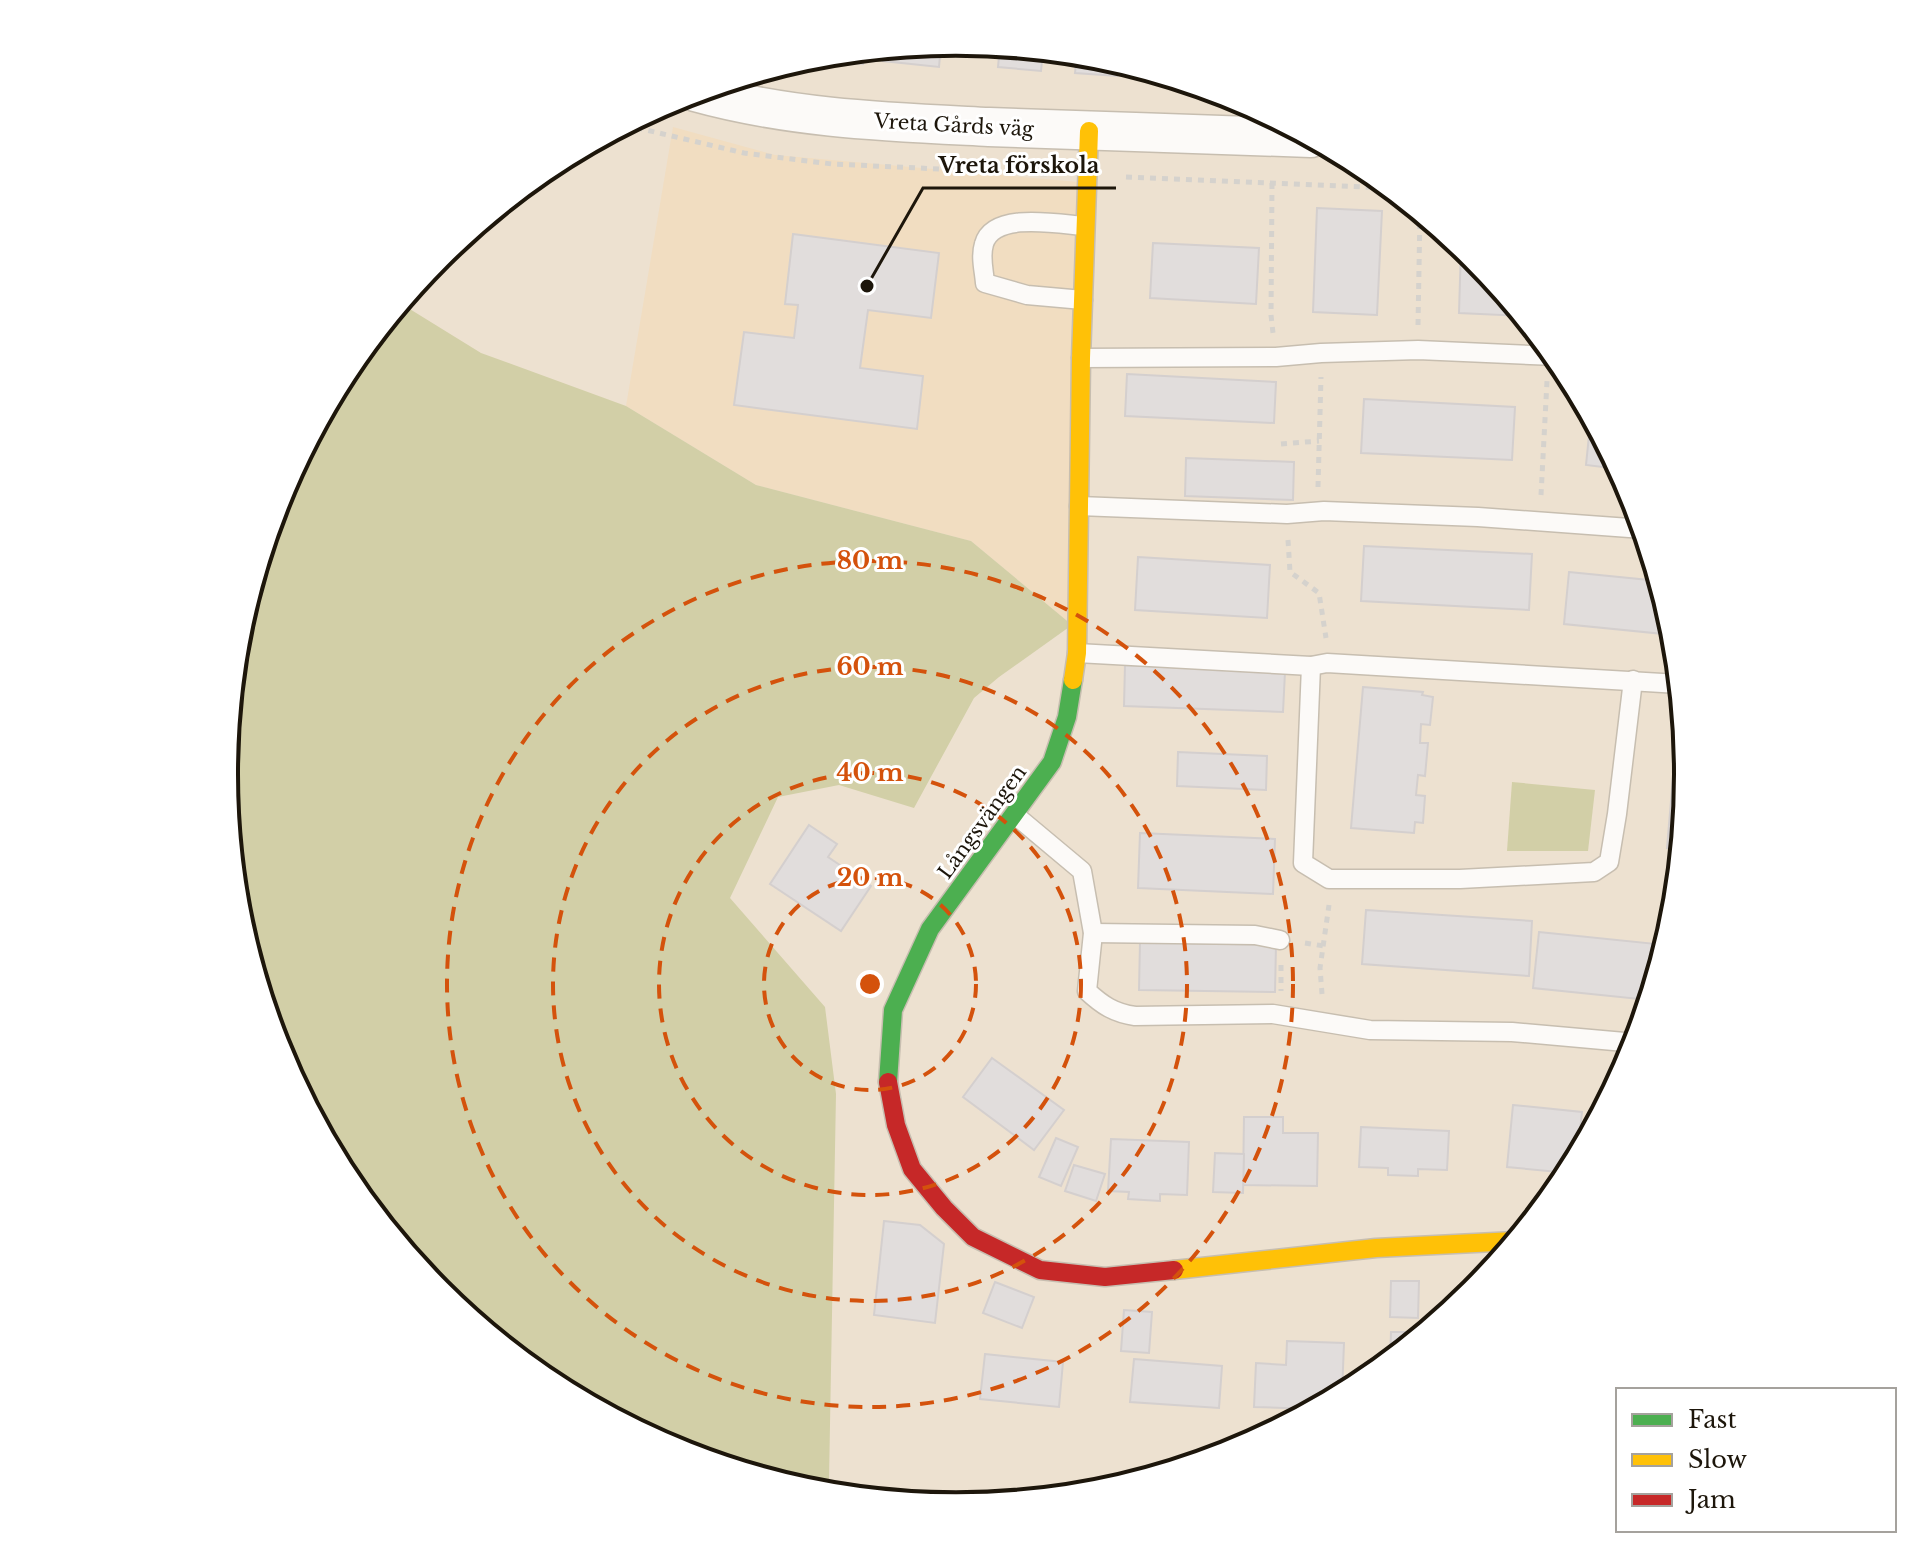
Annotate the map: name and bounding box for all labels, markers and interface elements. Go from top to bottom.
street label: Vreta Gårds väg [872,109,1036,141]
callout: Vreta förskola [923,142,1116,188]
text: Vreta förskola [937,152,1100,179]
text: 80 m [837,546,904,575]
text: 60 m [836,652,904,681]
text: 40 m [837,758,904,787]
street label: Långsvängen [933,760,1031,883]
text: 20 m [837,863,904,892]
centre of rings [856,970,884,998]
legend [1616,1388,1896,1532]
text: Fast [1688,1405,1736,1434]
text: Slow [1688,1445,1747,1474]
text: Jam [1685,1485,1736,1514]

